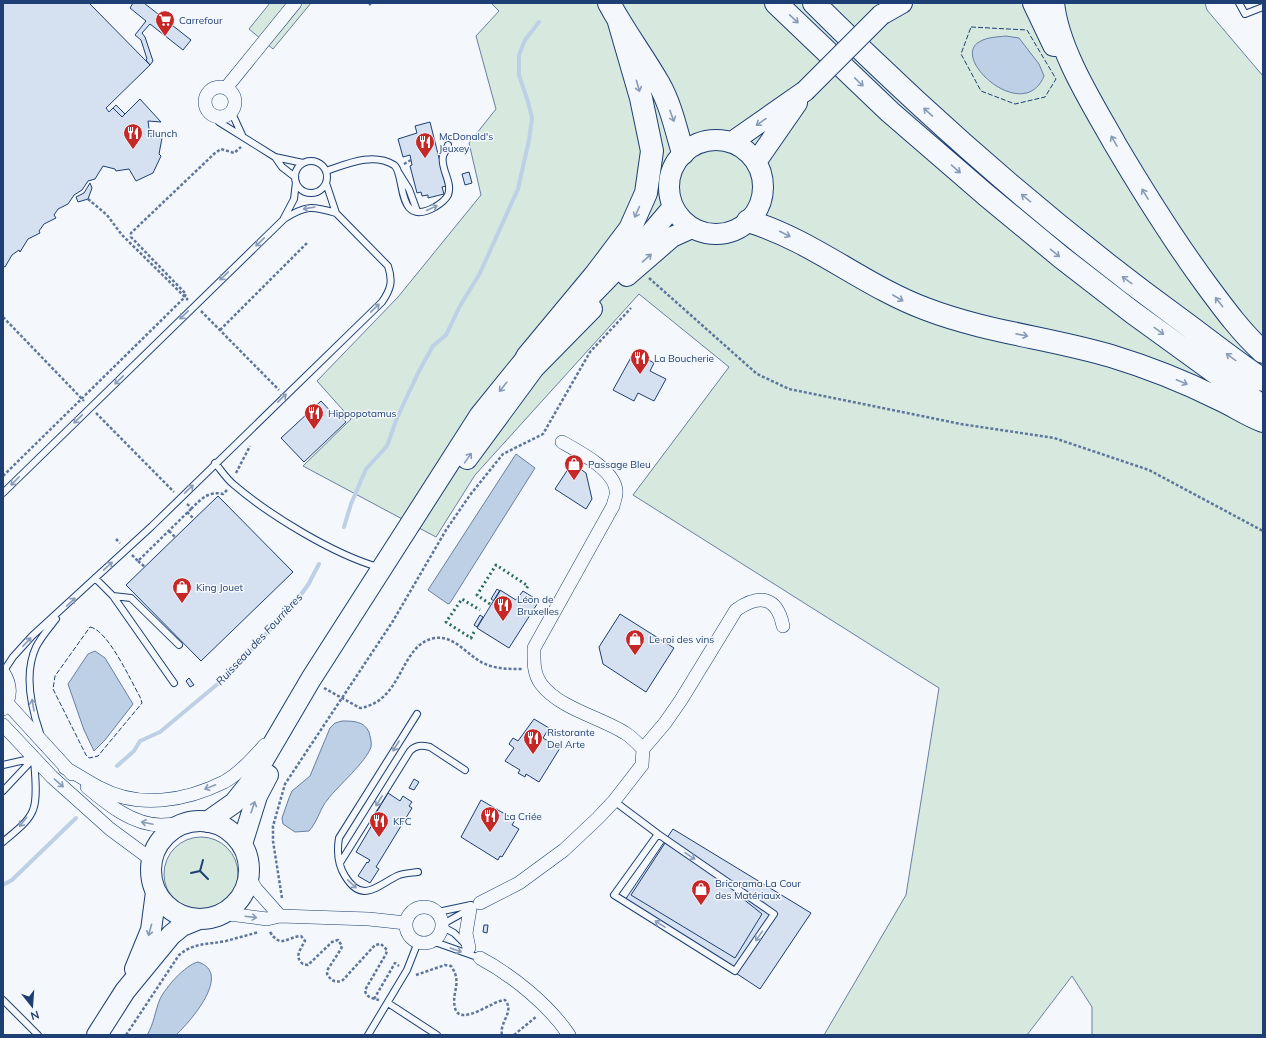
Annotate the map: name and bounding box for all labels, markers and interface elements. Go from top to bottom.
supermarket icon: Carrefour [154,9,176,37]
place label: Carrefour [179,14,223,27]
one-way arrow [788,15,799,24]
one-way arrow [854,77,864,87]
one-way arrow [635,79,642,92]
one-way arrow [923,108,933,117]
one-way arrow [669,110,676,123]
one-way arrow [756,118,767,126]
restaurant icon: Flunch [122,122,144,150]
place label: Flunch [147,127,178,140]
place label: McDonald's Jeuxey [439,130,493,155]
restaurant icon: McDonald's Jeuxey [414,131,436,159]
one-way arrow [1109,135,1117,147]
one-way arrow [950,165,961,174]
one-way arrow [1141,189,1150,200]
one-way arrow [1020,194,1031,203]
one-way arrow [303,204,316,212]
one-way arrow [425,204,437,211]
one-way arrow [633,206,641,218]
one-way arrow [778,231,790,239]
one-way arrow [255,237,265,246]
one-way arrow [1050,248,1061,257]
one-way arrow [642,254,652,263]
one-way arrow [219,271,229,281]
one-way arrow [1121,276,1132,284]
one-way arrow [892,294,904,302]
one-way arrow [1215,296,1223,307]
one-way arrow [370,303,380,313]
one-way arrow [179,310,189,320]
one-way arrow [1153,327,1164,336]
one-way arrow [1015,332,1028,340]
restaurant icon: La Boucherie [629,347,651,375]
place label: La Boucherie [654,352,714,365]
one-way arrow [1226,353,1237,361]
one-way arrow [114,375,124,385]
one-way arrow [1175,378,1187,386]
one-way arrow [498,382,507,393]
one-way arrow [277,393,287,403]
restaurant icon: Hippopotamus [303,402,325,430]
place label: Hippopotamus [328,407,396,420]
one-way arrow [73,414,83,424]
one-way arrow [464,453,472,464]
shop icon: Passage Bleu [563,453,585,481]
place label: Passage Bleu [588,458,651,471]
one-way arrow [10,476,20,486]
one-way arrow [184,484,194,493]
one-way arrow [103,561,113,571]
shop icon: King Jouet [171,576,193,604]
place label: King Jouet [196,581,243,594]
water label: Ruisseau des Fourrières [213,590,306,688]
place label: Léon de Bruxelles [517,593,559,618]
restaurant icon: Léon de Bruxelles [492,594,514,622]
one-way arrow [66,597,76,607]
shop icon: Le roi des vins [624,628,646,656]
place label: Le roi des vins [649,633,714,646]
one-way arrow [23,637,32,647]
one-way arrow [29,699,37,712]
place label: Ristorante Del Arte [547,726,595,751]
restaurant icon: Ristorante Del Arte [522,727,544,755]
one-way arrow [392,740,400,751]
one-way arrow [54,779,64,788]
one-way arrow [205,784,217,791]
one-way arrow [375,795,383,807]
one-way arrow [250,801,257,814]
restaurant icon: La Criée [479,805,501,833]
restaurant icon: KFC [368,810,390,838]
place label: La Criée [504,810,542,823]
place label: KFC [393,815,412,828]
one-way arrow [19,817,28,828]
one-way arrow [141,818,154,826]
one-way arrow [684,852,695,860]
place label: Bricorama La Cour des Matériaux [715,877,801,902]
shop icon: Bricorama La Cour des Matériaux [690,878,712,906]
one-way arrow [347,879,357,888]
one-way arrow [244,913,257,921]
one-way arrow [655,920,666,928]
one-way arrow [146,923,153,936]
one-way arrow [755,931,763,942]
one-way arrow [449,946,461,954]
north arrow [12,986,52,1026]
text: N [29,1008,41,1023]

